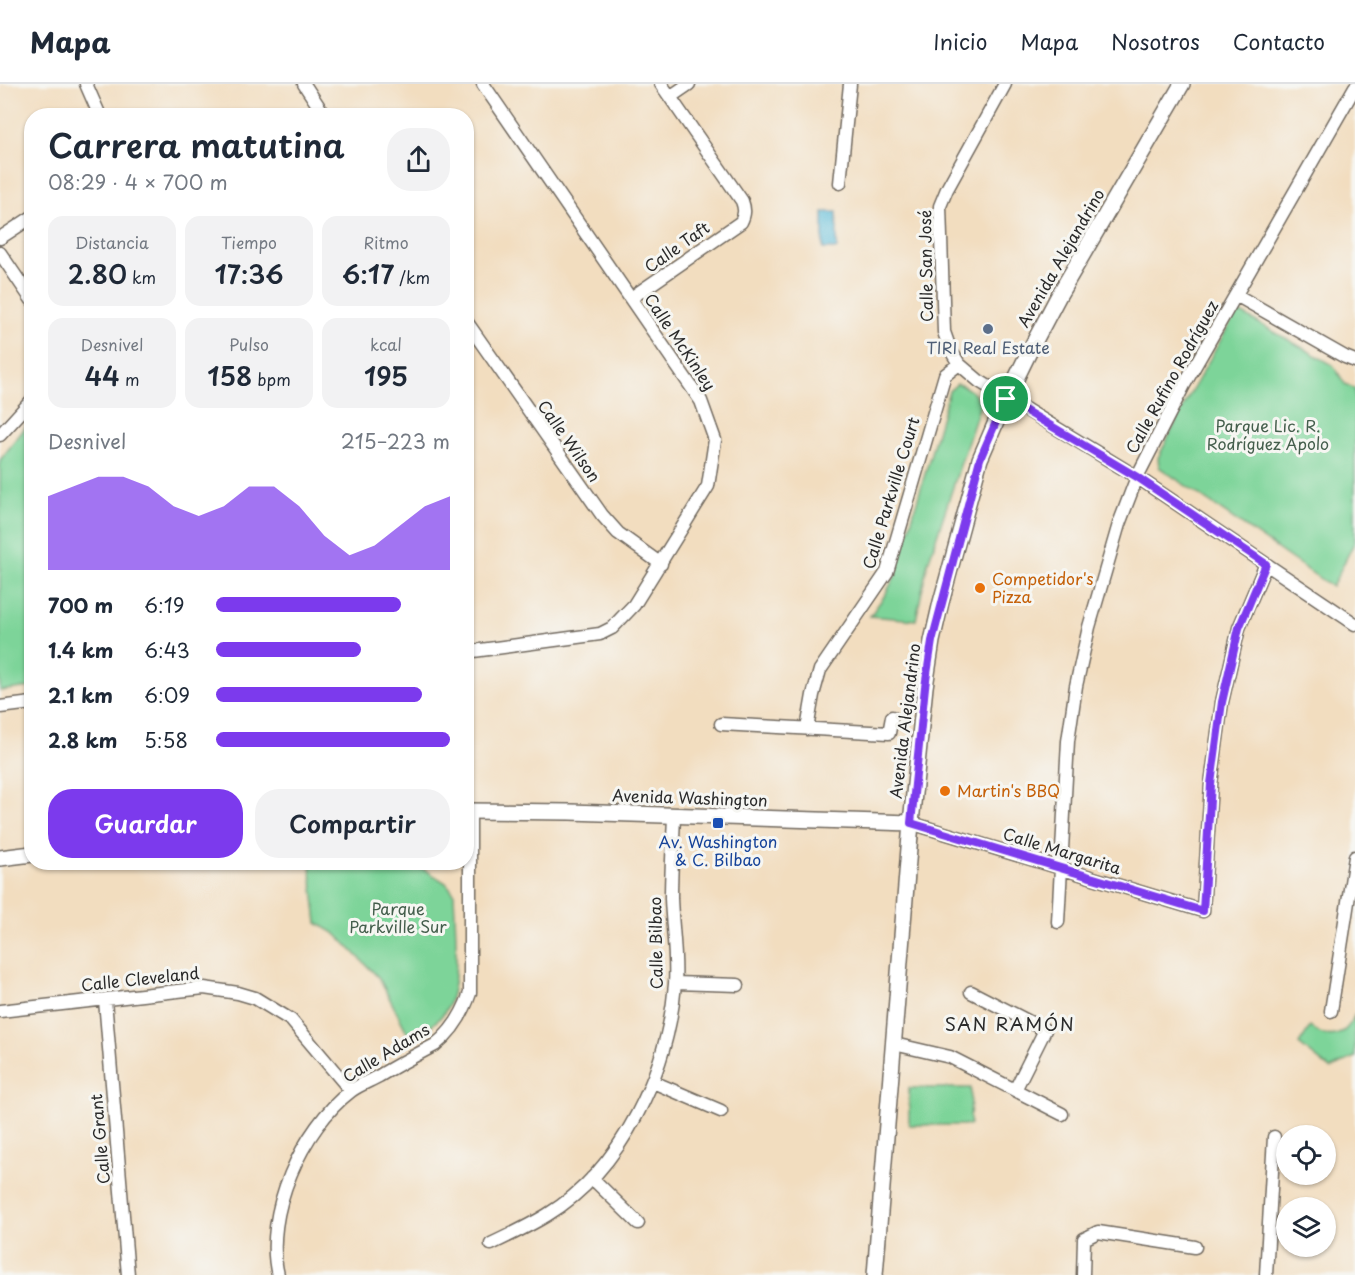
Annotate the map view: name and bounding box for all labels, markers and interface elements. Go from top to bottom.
text: Mapa [30,20,111,63]
text: Inicio [933,25,987,57]
text: Mapa [1020,25,1078,57]
text: Nosotros [1111,25,1200,57]
text: Contacto [1233,25,1325,57]
text: Carrera matutina [48,119,345,169]
button: share [387,128,450,191]
text: 08:29 · 4 × 700 m [48,167,228,197]
street label: Avenida Alejandrino [1011,184,1110,331]
street label: Calle San José [912,210,938,322]
street label: Calle Taft [639,215,714,278]
text: Distancia [75,230,149,254]
text: Tiempo [221,230,277,254]
text: Ritmo [363,230,409,254]
text: 2.80 [68,254,127,293]
text: 17:36 [214,254,284,293]
text: 6:17 [342,254,394,293]
text: km [127,265,156,289]
text: /km [394,265,430,289]
street label: Calle McKinley [639,288,722,395]
street label: Calle Rufino Rodríguez [1119,295,1223,457]
marker: TIRI Real Estate [981,322,995,336]
text: Desnivel [81,332,143,356]
text: Pulso [229,332,269,356]
text: kcal [370,332,402,356]
place label: TIRI Real Estate [926,335,1050,359]
text: 44 [85,356,120,395]
text: 158 [207,356,252,395]
text: 195 [364,356,408,395]
text: m [120,367,139,391]
text: bpm [252,367,291,391]
pin [980,373,1031,424]
icon: arrive [989,382,1022,415]
street label: Calle Wilson [533,394,607,486]
street label: Calle Parkville Court [855,413,925,572]
park label: Parque Lic. R. Rodríguez Apolo [1207,413,1329,455]
text: Desnivel [48,426,126,456]
text: 215–223 m [341,426,450,456]
place label: Competidor's Pizza [992,566,1093,608]
marker: Competidor's Pizza [973,581,987,595]
text: 700 m [48,590,113,620]
text: 6:19 [144,590,184,620]
text: 1.4 km [48,635,114,665]
text: 6:43 [144,635,190,665]
street label: Avenida Alejandrino [883,642,925,800]
text: 2.1 km [48,680,113,710]
text: 6:09 [144,680,190,710]
text: 2.8 km [48,725,117,755]
text: 5:58 [144,725,188,755]
place label: Martin's BBQ [957,778,1060,802]
street label: Avenida Washington [612,782,768,812]
marker: Martin's BBQ [938,784,952,798]
button: Guardar [48,789,243,858]
button: Compartir [255,789,450,858]
marker: Av. Washington & C. Bilbao [711,816,725,830]
street label: Calle Margarita [1000,821,1124,879]
place label: Av. Washington & C. Bilbao [659,829,777,871]
park label: Parque Parkville Sur [349,896,447,938]
street label: Calle Bilbao [642,896,668,990]
street label: Calle Cleveland [80,960,200,996]
district label: SAN RAMÓN [945,1010,1075,1037]
street label: Calle Adams [337,1017,434,1088]
street label: Calle Grant [83,1093,115,1185]
map controls [1276,1125,1336,1257]
button: locate [1276,1125,1336,1185]
button: layers [1276,1197,1336,1257]

